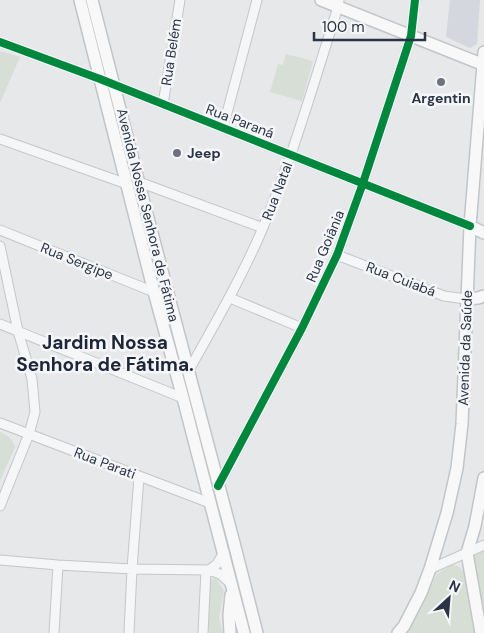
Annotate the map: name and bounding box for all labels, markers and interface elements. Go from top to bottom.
scale bar [314,10,425,42]
street label: Rua Belém [157,17,185,87]
text: 100 m [322,17,365,37]
marker: Argentin [435,76,447,88]
place label: Argentin [411,89,471,107]
street label: Rua Paraná [203,100,277,142]
street label: Avenida Nossa Senhora de Fátima [113,106,183,324]
place label: Jeep [187,144,221,162]
marker: Jeep [171,147,183,159]
street label: Rua Natal [258,159,296,223]
street label: Rua Goiânia [302,207,348,285]
street label: Rua Sergipe [38,238,116,284]
street label: Rua Cuiabá [364,258,438,300]
street label: Avenida da Saúde [454,290,476,406]
district label: Jardim Nossa Senhora de Fátima. [16,330,194,377]
street label: Rua Parati [72,443,138,483]
north arrow [424,573,474,623]
text: N [446,576,463,597]

